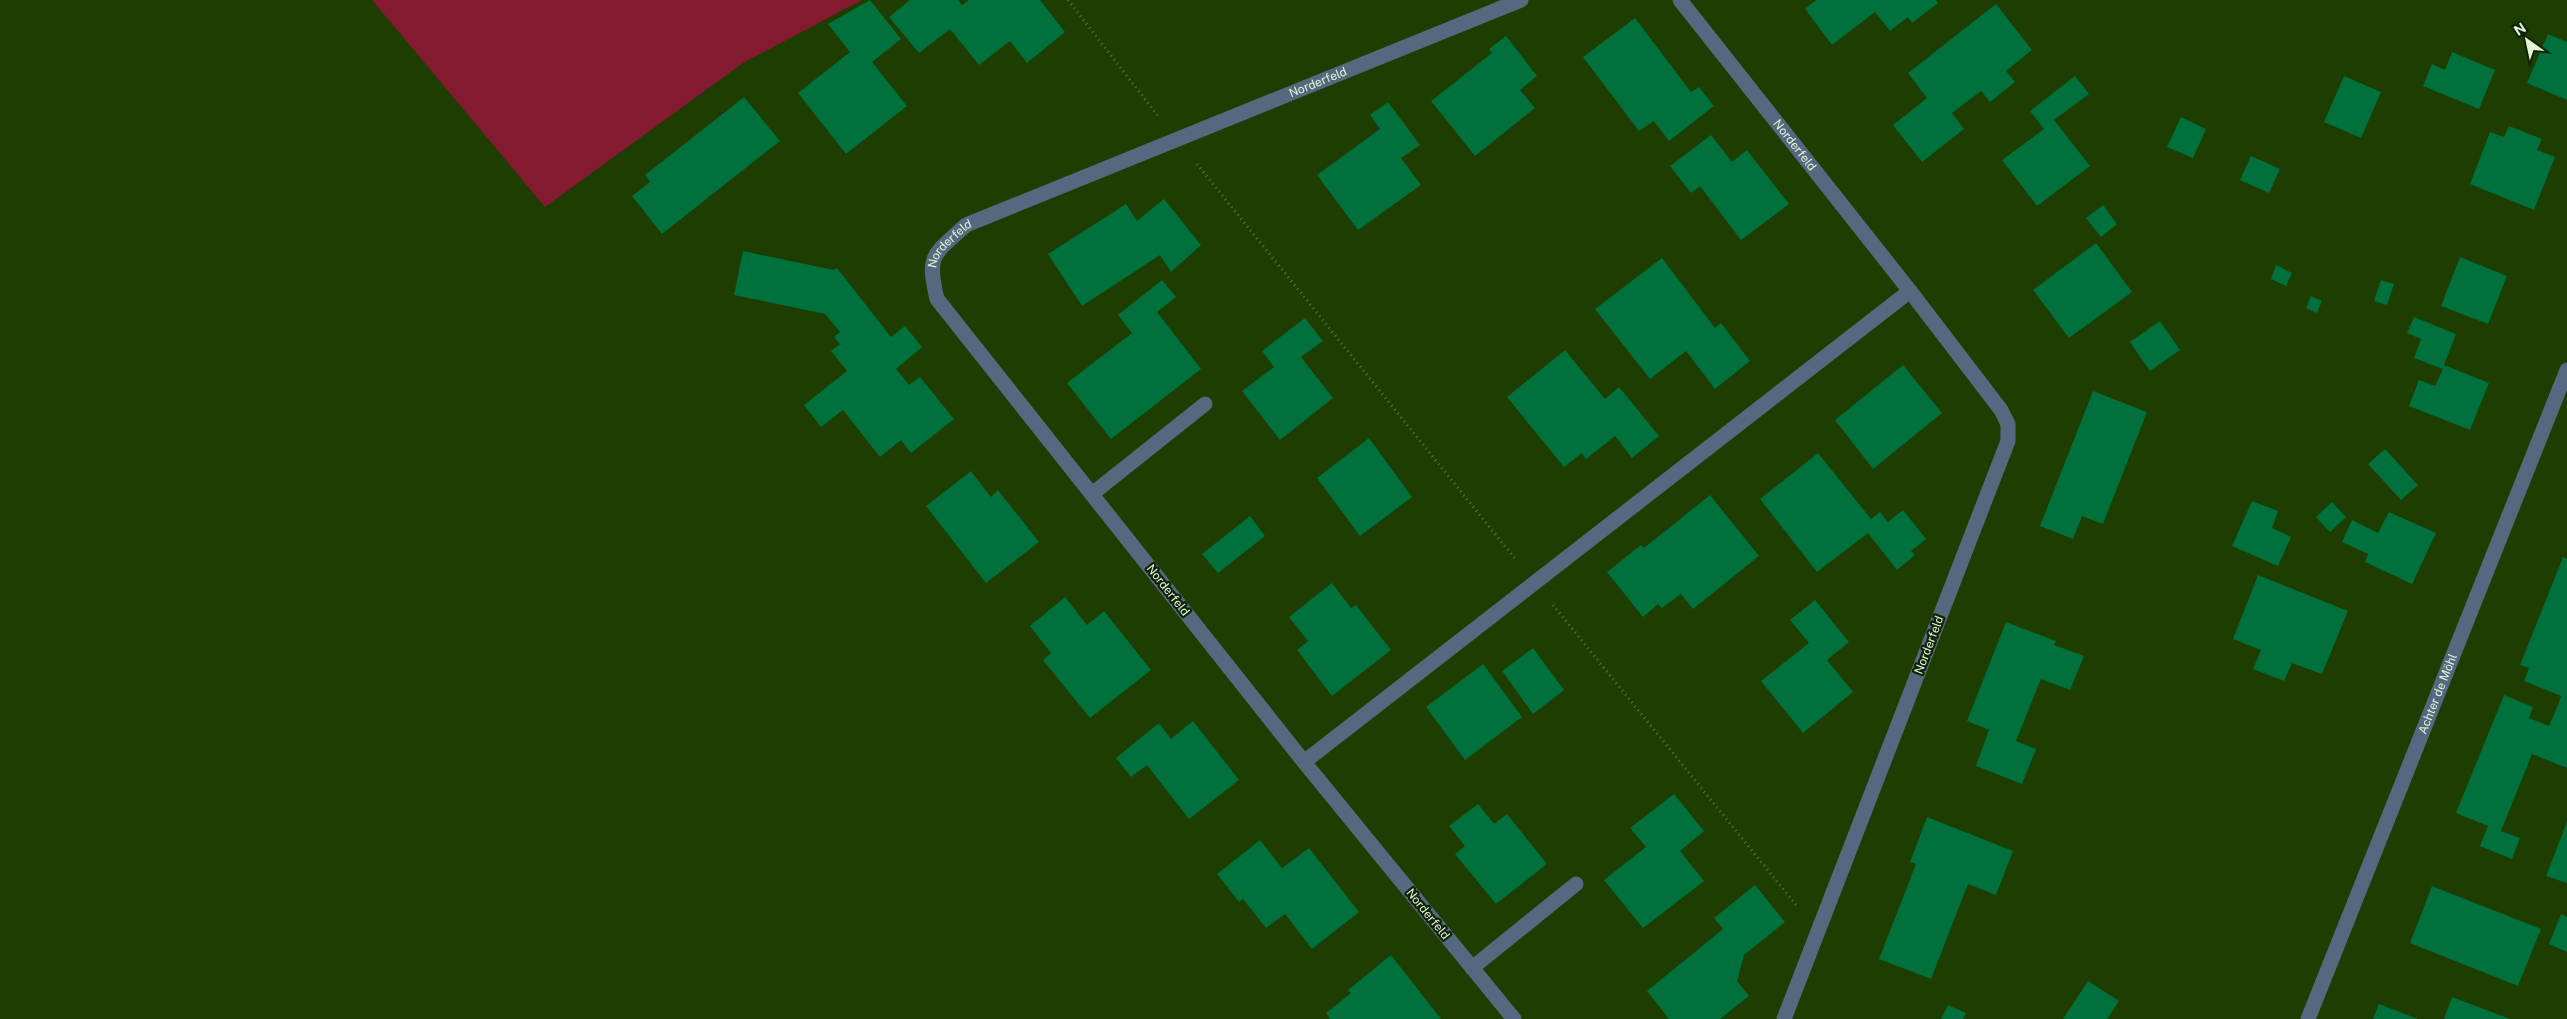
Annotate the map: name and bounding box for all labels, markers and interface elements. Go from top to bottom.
north arrow [2502,15,2552,65]
text: N [2511,19,2529,39]
street label: Norderfeld [1287,64,1349,100]
street label: Norderfeld [1770,117,1819,173]
street label: Norderfeld [925,217,974,269]
street label: Norderfeld [1144,562,1192,618]
street label: Norderfeld [1912,614,1946,676]
street label: Achter de Möhl [2415,652,2460,736]
street label: Norderfeld [1403,886,1453,942]

